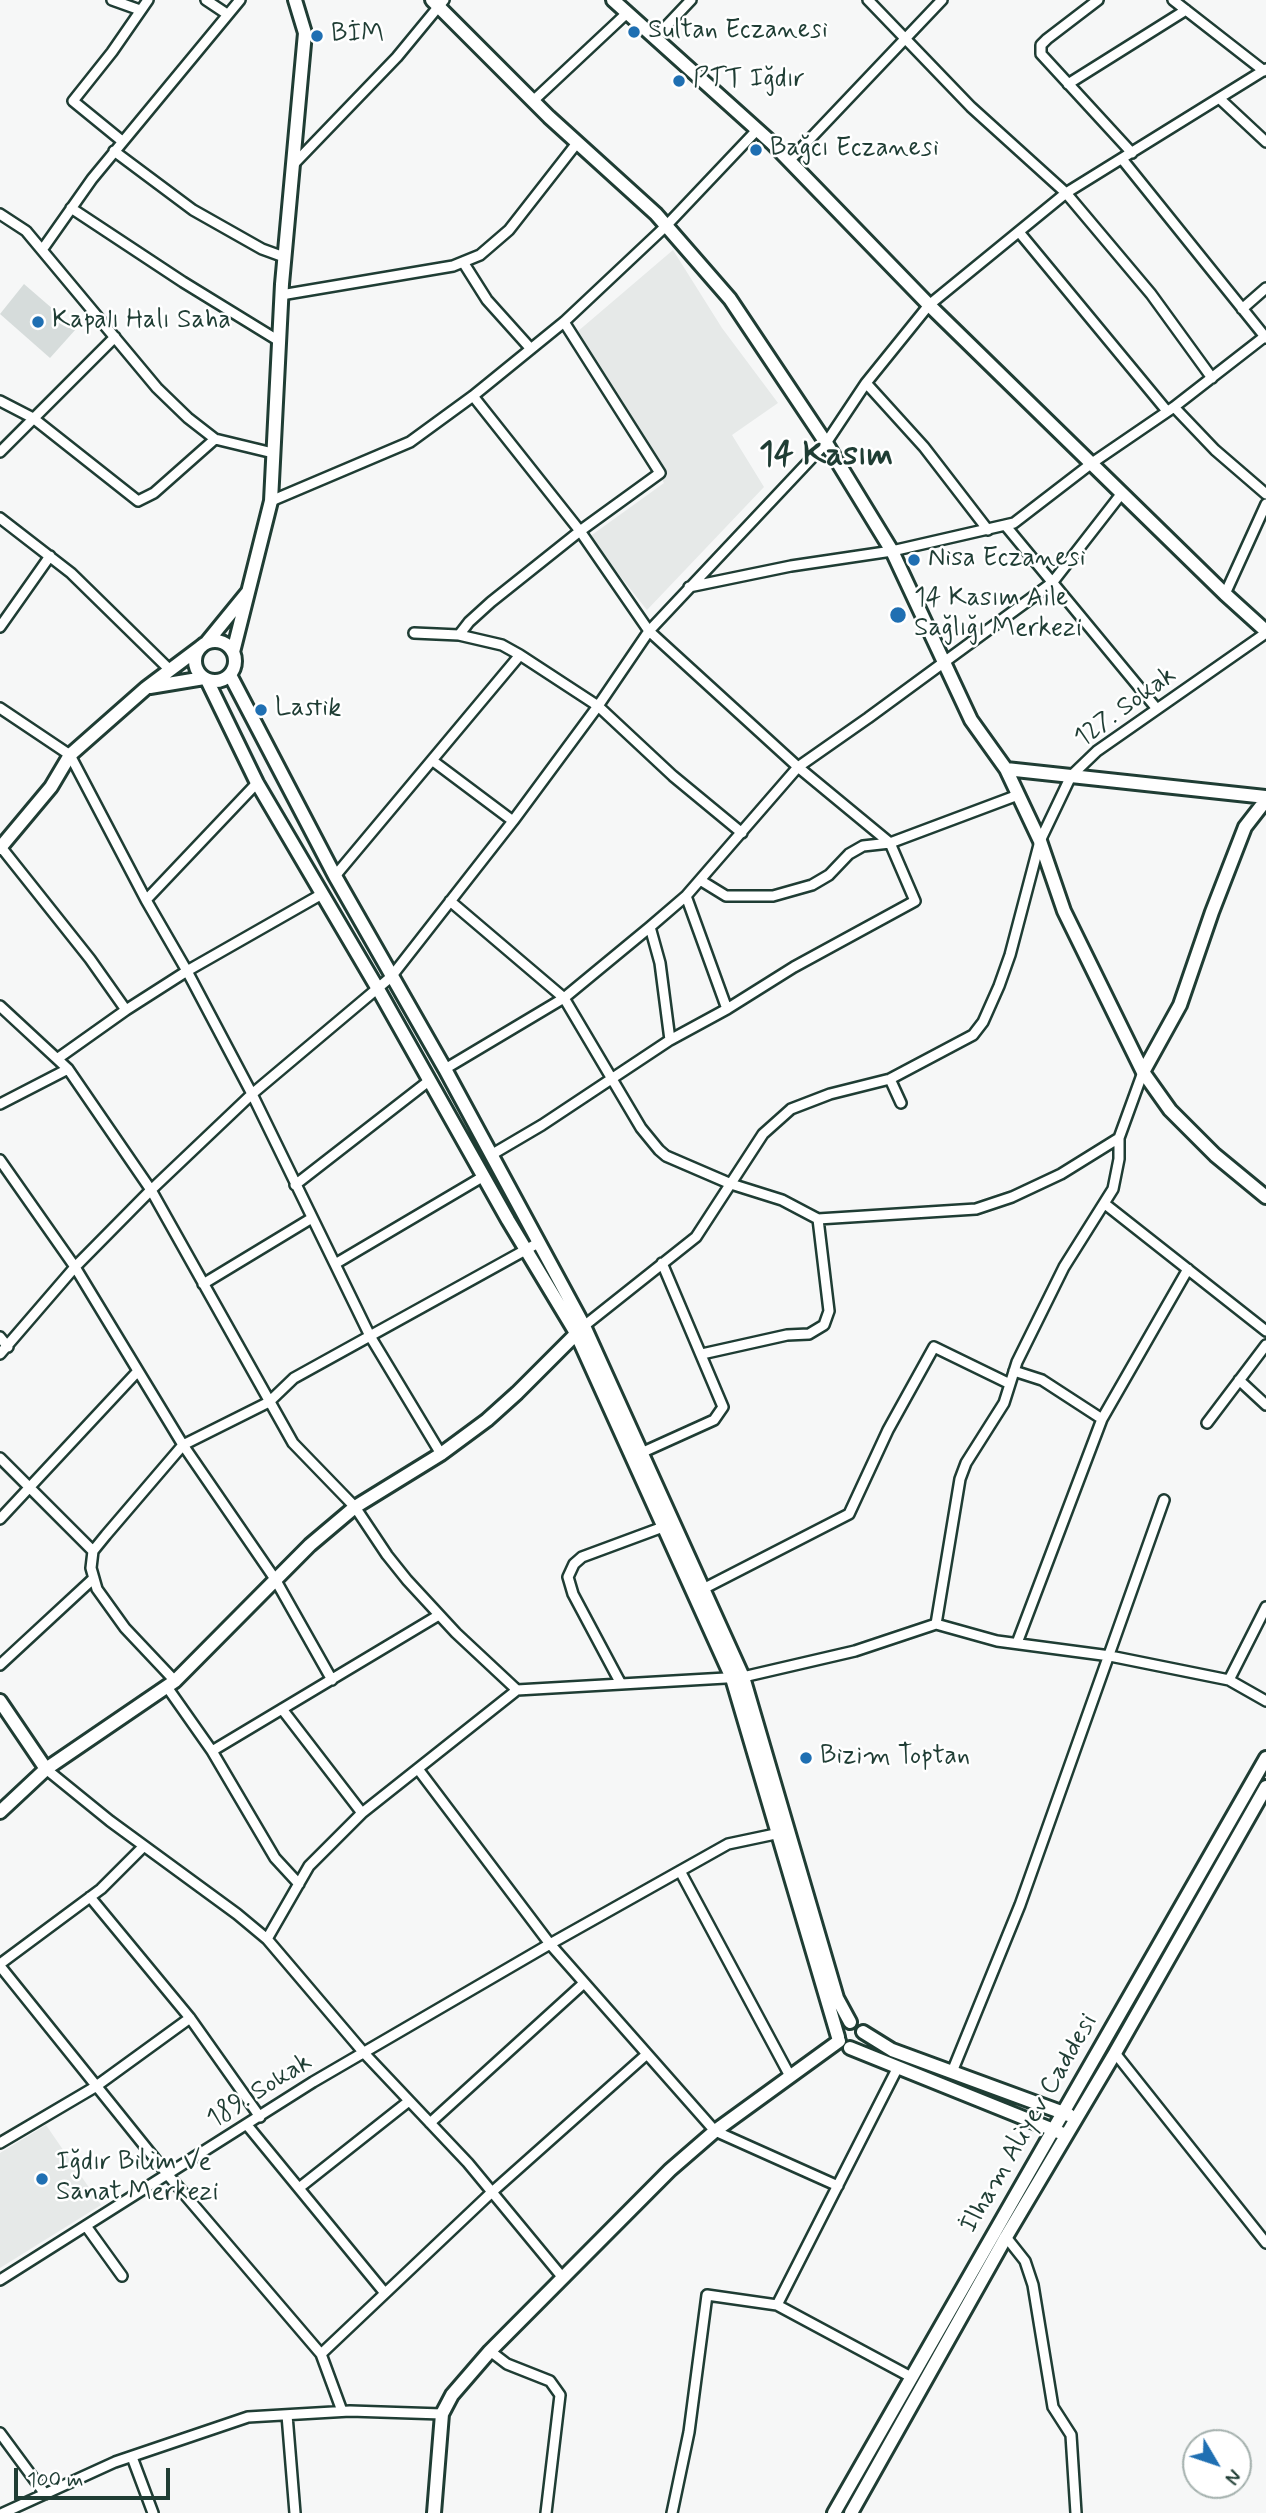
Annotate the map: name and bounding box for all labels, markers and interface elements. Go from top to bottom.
place label: Sultan Eczanesi [648,16,828,48]
place label: BİM [331,20,384,52]
marker: Sultan Eczanesi [626,24,642,40]
marker: BİM [309,28,325,44]
place label: PTT Iğdır [693,65,805,97]
marker: PTT Iğdır [671,73,687,89]
place label: Bağcı Eczanesi [770,134,939,166]
marker: Bağcı Eczanesi [748,142,764,158]
place label: Kapalı Halı Saha [52,306,231,338]
marker: Kapalı Halı Saha [30,314,46,330]
district label: 14 Kasım [759,437,893,477]
place label: Nisa Eczanesi [928,544,1086,576]
marker: Nisa Eczanesi [906,552,922,568]
place label: 14 Kasım Aile Sağlığı Merkezi [914,584,1082,646]
marker: 14 Kasım Aile Sağlığı Merkezi [888,605,908,625]
street label: 127. Sokak [1069,661,1183,755]
place label: Lastik [275,694,341,726]
marker: Lastik [253,702,269,718]
place label: Bizim Toptan [820,1742,970,1774]
marker: Bizim Toptan [798,1750,814,1766]
street label: İlham Aliyev Caddesi [955,2009,1105,2239]
street label: 189. Sokak [202,2048,318,2136]
place label: Iğdır Bilim Ve Sanat Merkezi [56,2148,218,2210]
marker: Iğdır Bilim Ve Sanat Merkezi [34,2171,50,2187]
north arrow [1182,2429,1252,2499]
scale bar [18,2454,173,2498]
text: N [1218,2463,1246,2489]
text: 100 m [27,2466,83,2494]

